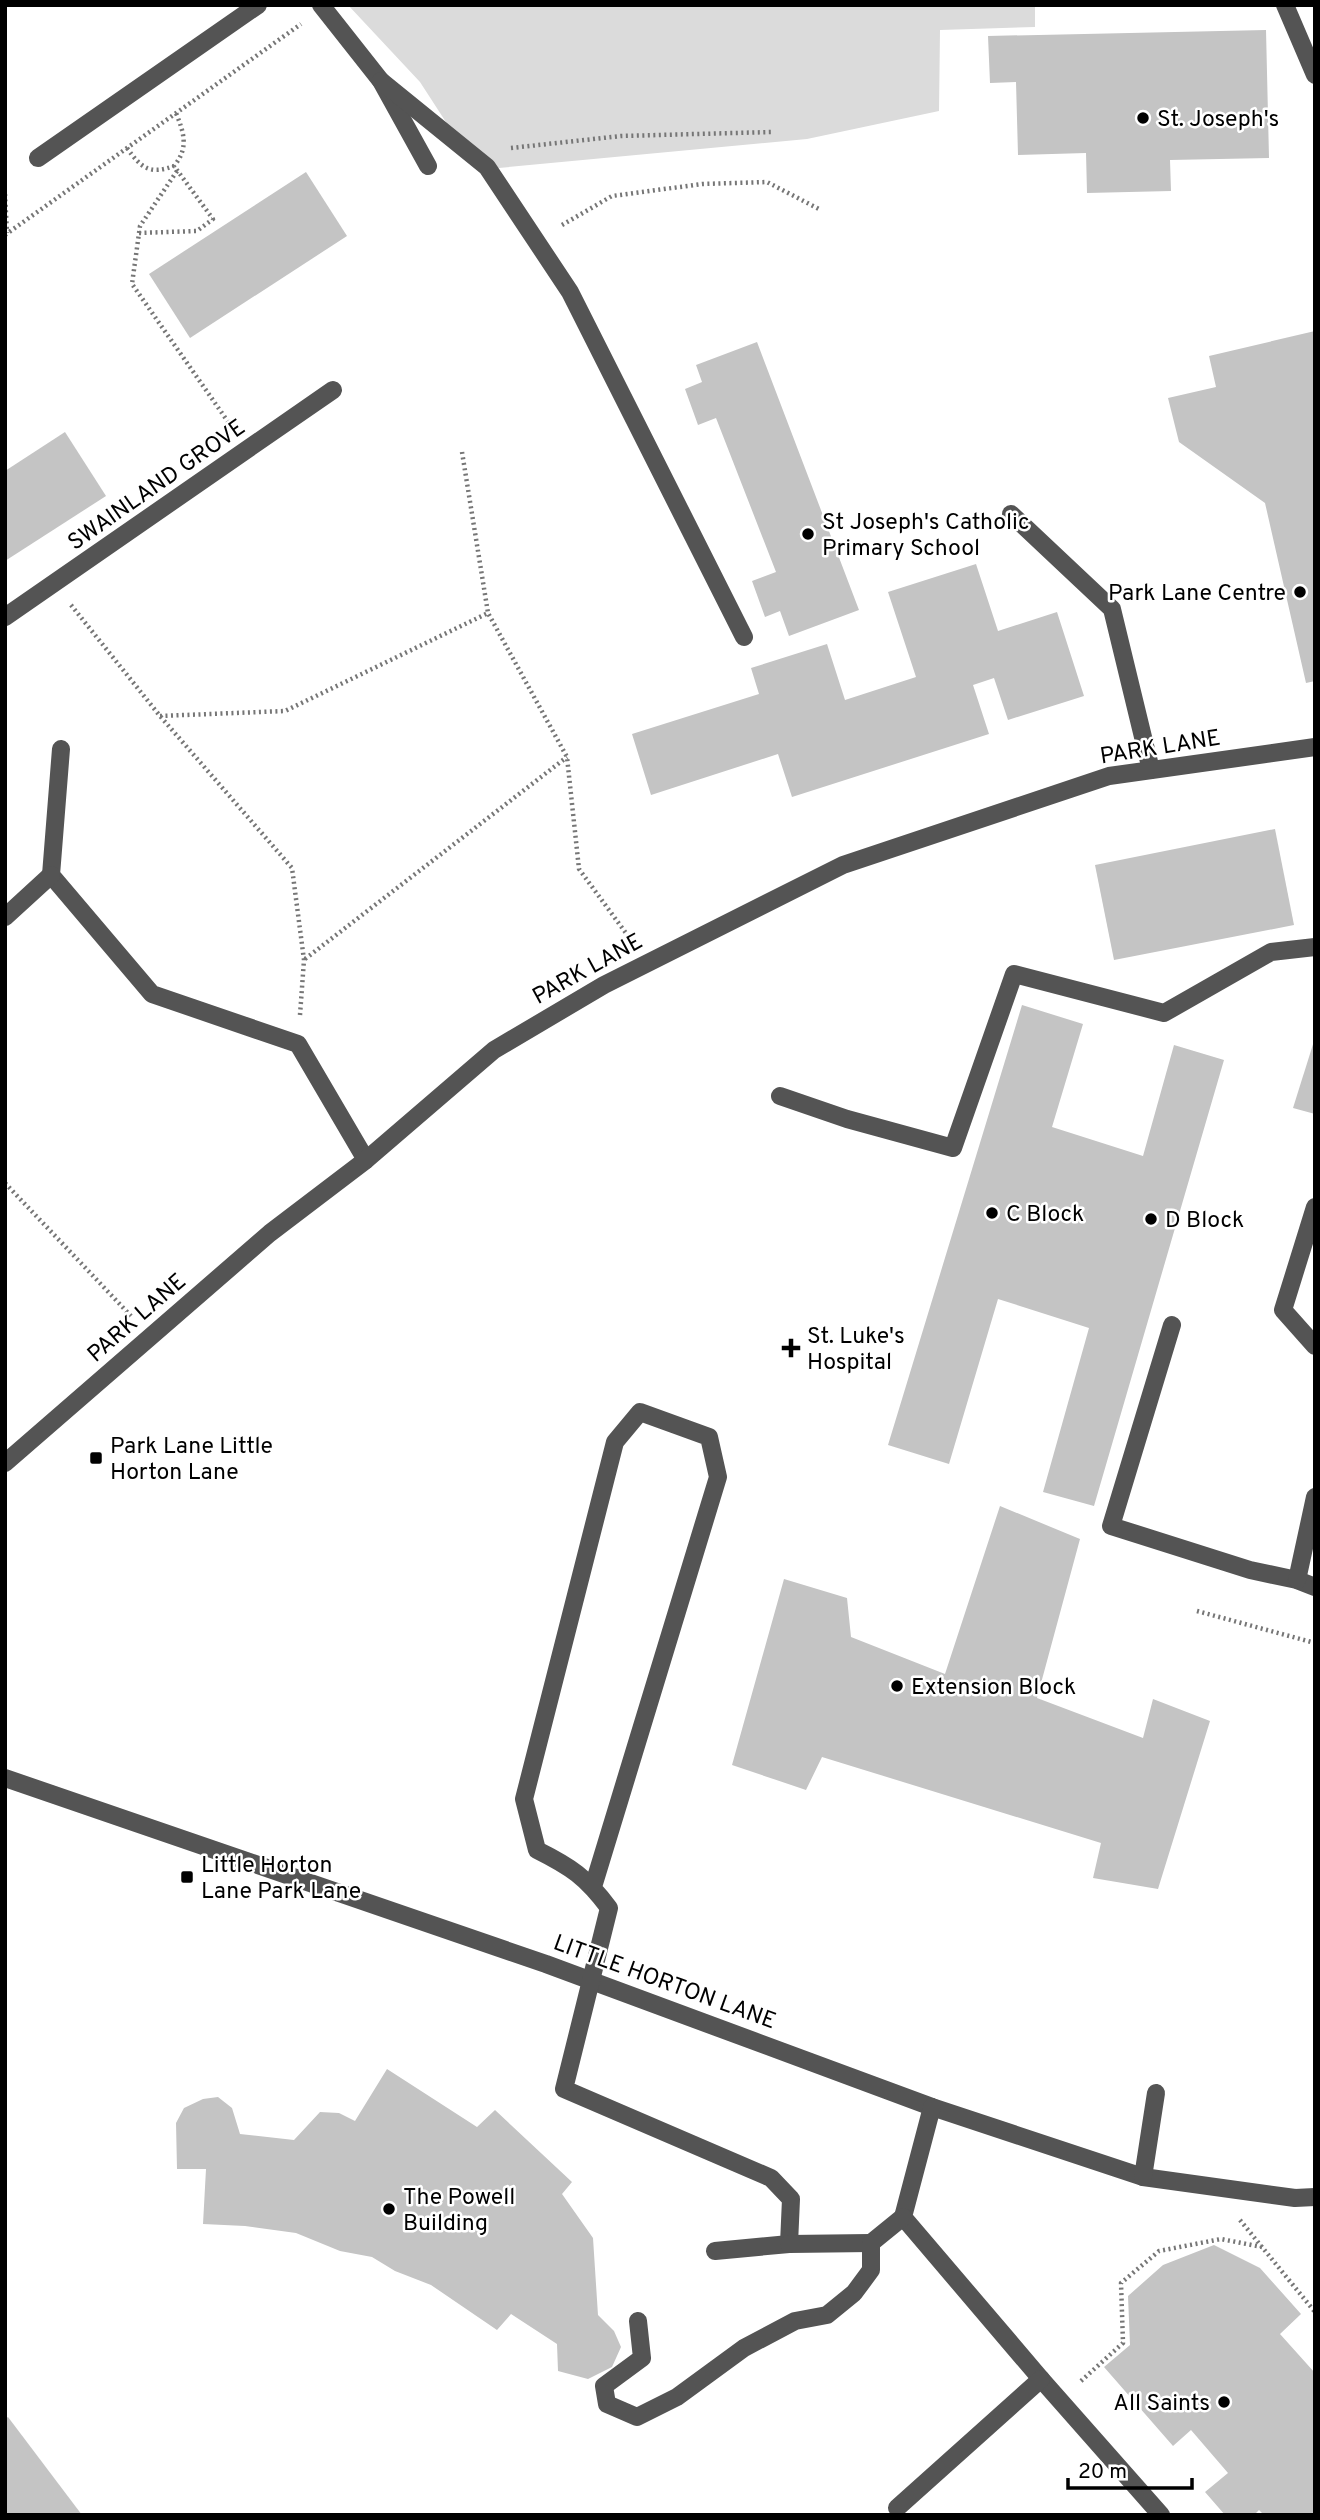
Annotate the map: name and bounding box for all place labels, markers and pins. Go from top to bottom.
place label: St. Joseph's [1157,106,1279,135]
marker: St. Joseph's [1135,110,1151,126]
place label: St Joseph's Catholic Primary School [822,509,1029,564]
marker: St Joseph's Catholic Primary School [800,526,816,542]
place label: Park Lane Centre [1108,580,1286,609]
marker: Park Lane Centre [1292,584,1308,600]
place label: C Block [1006,1201,1084,1230]
marker: C Block [984,1205,1000,1221]
place label: D Block [1165,1207,1244,1236]
marker: D Block [1143,1211,1159,1227]
place label: St. Luke's Hospital [807,1323,905,1378]
marker: St. Luke's Hospital [781,1338,801,1358]
place label: Park Lane Little Horton Lane [110,1433,273,1488]
marker: Park Lane Little Horton Lane [88,1450,104,1466]
place label: Extension Block [911,1674,1076,1703]
marker: Extension Block [889,1678,905,1694]
place label: Little Horton Lane Park Lane [201,1852,361,1907]
marker: Little Horton Lane Park Lane [179,1869,195,1885]
place label: The Powell Building [403,2184,515,2239]
marker: The Powell Building [381,2201,397,2217]
place label: All Saints [1113,2390,1210,2419]
marker: All Saints [1216,2394,1232,2410]

